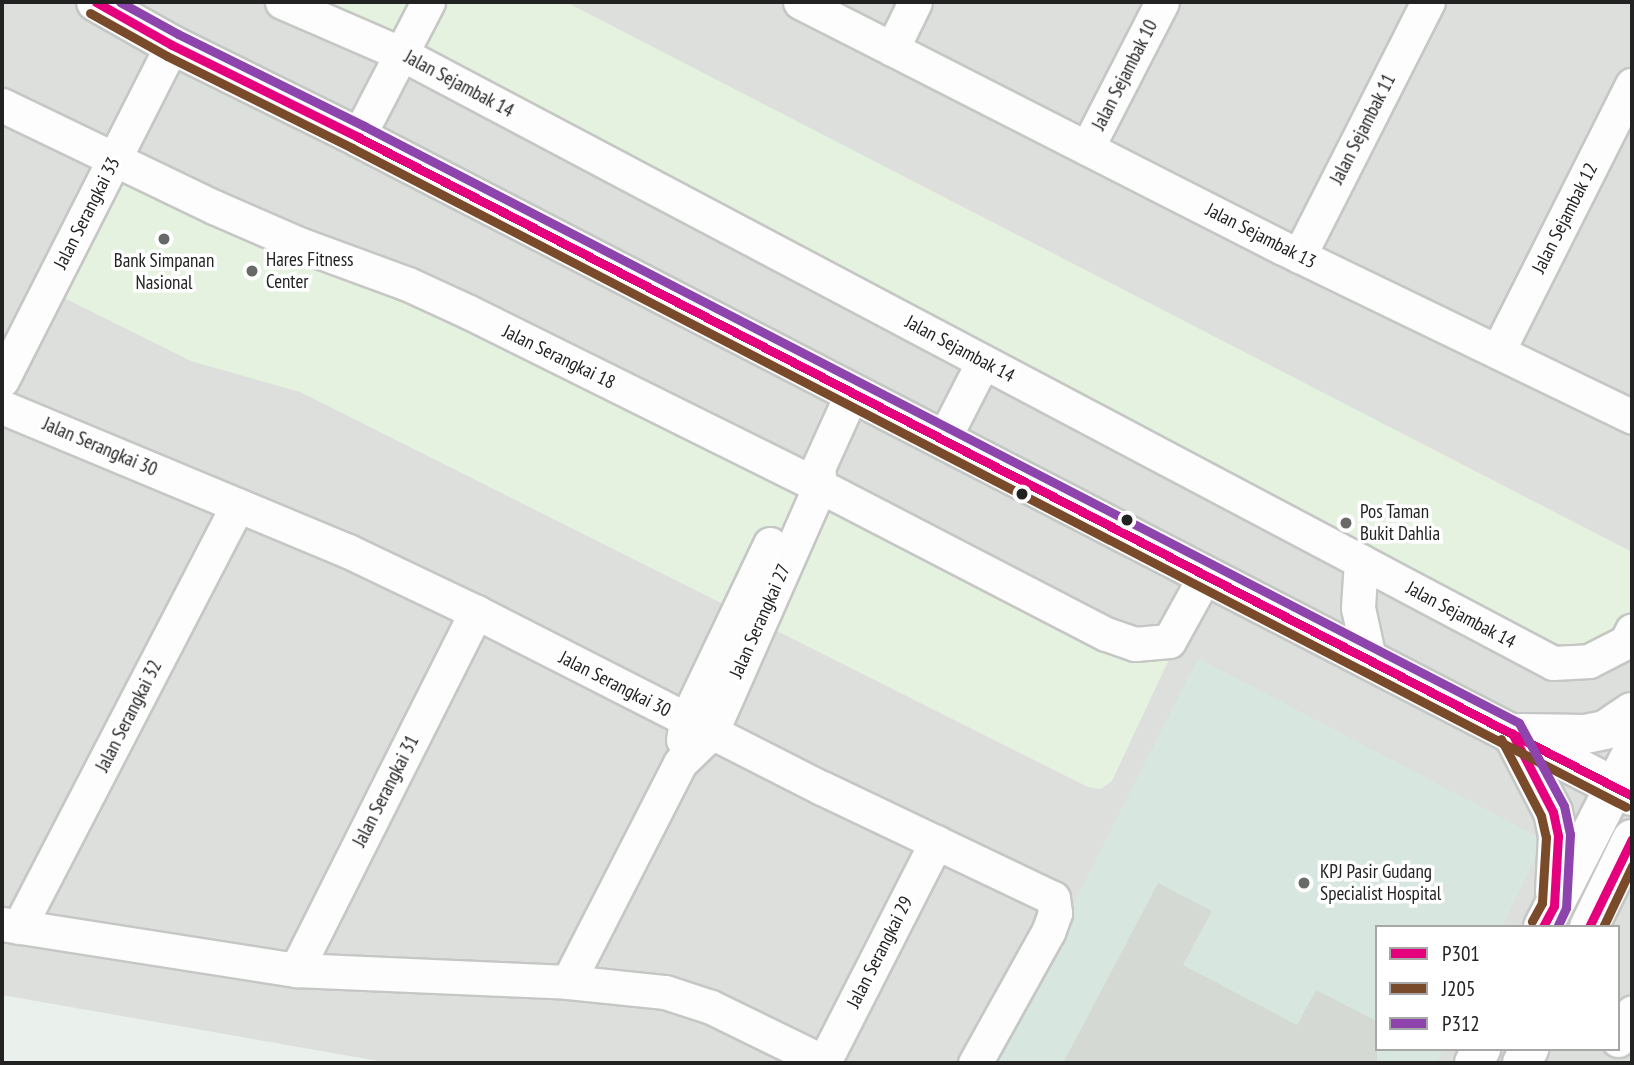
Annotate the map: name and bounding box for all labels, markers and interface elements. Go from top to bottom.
street label: Jalan Sejambak 10 [1087,16,1163,134]
street label: Jalan Sejambak 14 [400,46,518,122]
street label: Jalan Sejambak 11 [1325,70,1401,188]
street label: Jalan Serangkai 33 [49,153,125,273]
street label: Jalan Sejambak 12 [1527,159,1603,277]
street label: Jalan Sejambak 13 [1202,198,1320,274]
marker: Bank Simpanan Nasional [156,231,172,247]
place label: Hares Fitness Center [266,249,354,293]
place label: Bank Simpanan Nasional [113,250,215,294]
marker: Hares Fitness Center [244,263,260,279]
street label: Jalan Sejambak 14 [901,311,1019,387]
street label: Jalan Serangkai 18 [499,320,619,394]
street label: Jalan Serangkai 30 [39,413,161,481]
unlabelled marker [1015,487,1029,501]
place label: Pos Taman Bukit Dahlia [1360,501,1440,545]
unlabelled marker [1120,513,1134,527]
marker: Pos Taman Bukit Dahlia [1338,515,1354,531]
street label: Jalan Serangkai 27 [725,561,795,681]
street label: Jalan Sejambak 14 [1402,577,1520,653]
street label: Jalan Serangkai 30 [555,646,675,722]
street label: Jalan Serangkai 32 [91,656,167,776]
street label: Jalan Serangkai 31 [348,731,424,851]
place label: KPJ Pasir Gudang Specialist Hospital [1320,861,1441,905]
marker: KPJ Pasir Gudang Specialist Hospital [1294,873,1314,893]
street label: Jalan Serangkai 29 [842,892,918,1012]
legend [1375,925,1620,1051]
text: P301 [1442,940,1480,967]
text: J205 [1442,975,1475,1002]
text: P312 [1442,1010,1480,1037]

